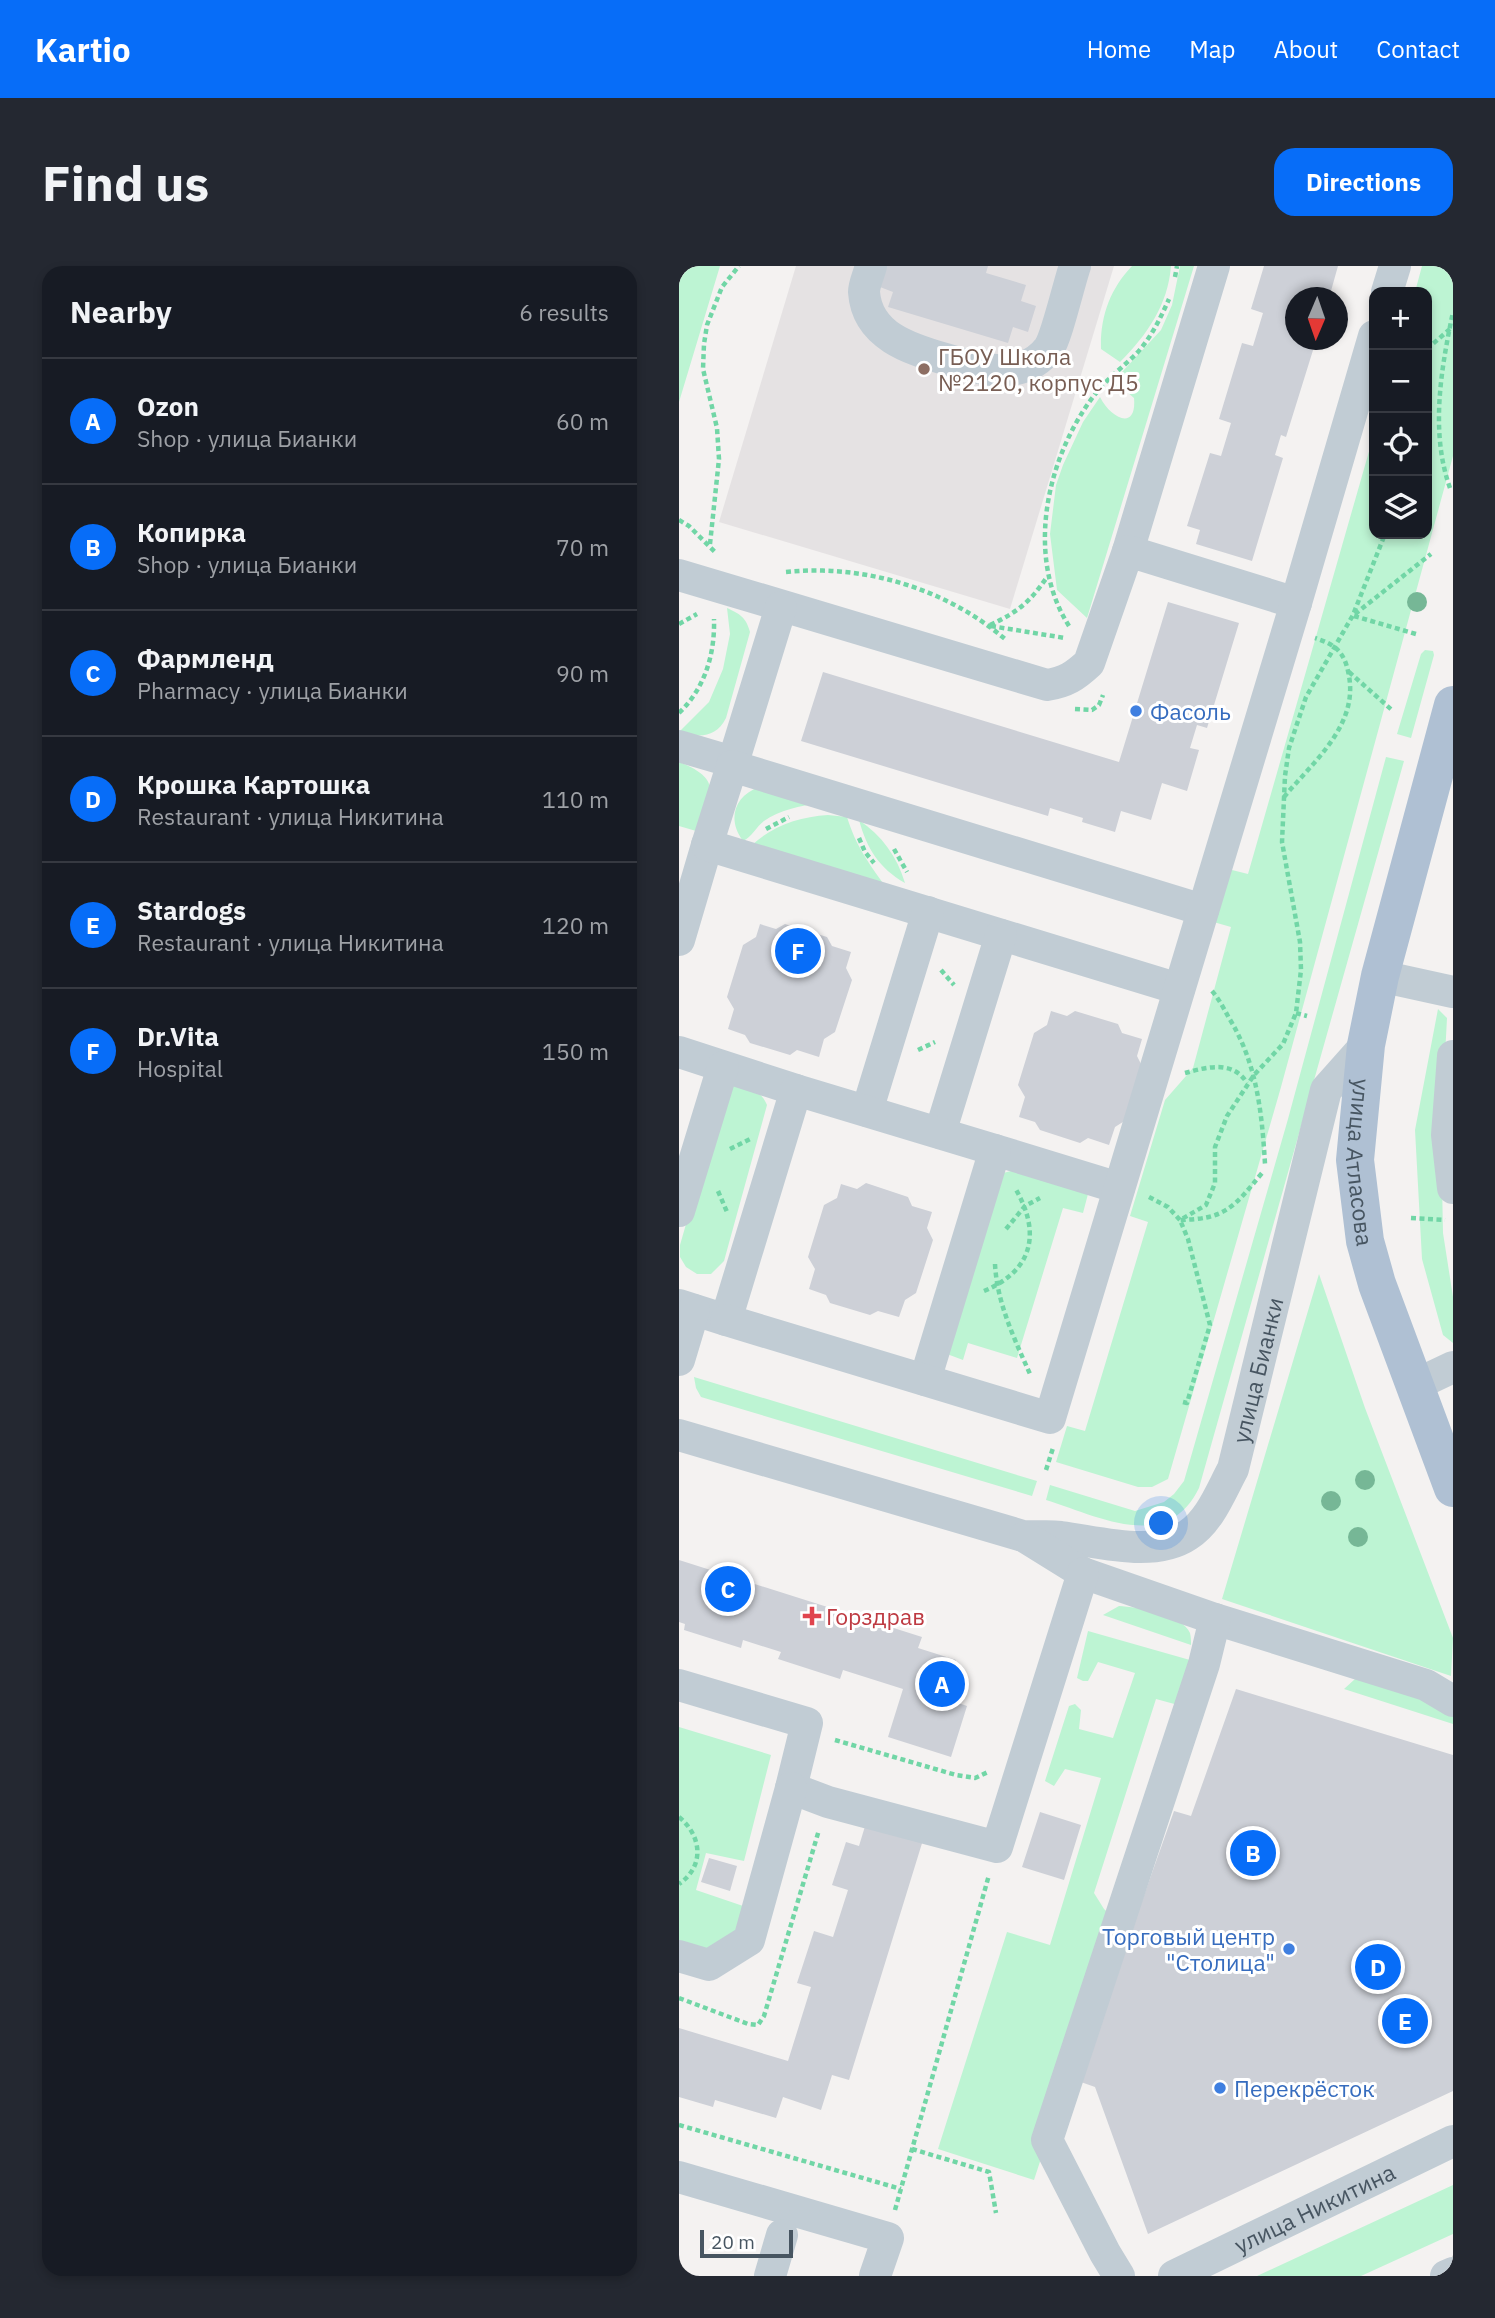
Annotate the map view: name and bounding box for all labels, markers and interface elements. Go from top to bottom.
text: Kartio [35,28,131,71]
text: Home [1087,33,1151,65]
text: Map [1189,33,1235,65]
text: About [1273,33,1338,65]
text: Contact [1376,33,1460,65]
button: Directions [1274,148,1453,216]
text: Find us [42,151,209,214]
north arrow [1285,287,1348,350]
map controls [1369,287,1432,539]
button: + [1369,287,1432,350]
text: Nearby [70,292,172,331]
text: 6 results [519,297,609,327]
place label: ГБОУ Школа №2120, корпус Д5 [938,341,1139,397]
button: − [1369,350,1432,413]
marker: ГБОУ Школа №2120, корпус Д5 [916,361,932,377]
text: Ozon [137,389,199,423]
text: A [85,406,101,436]
text: 60 m [556,406,609,436]
button: locate [1369,413,1432,476]
text: Shop · улица Бианки [137,423,357,453]
button: layers [1369,476,1432,539]
text: Копирка [137,515,246,549]
text: B [85,532,101,562]
text: 70 m [556,532,609,562]
text: Shop · улица Бианки [137,549,357,579]
text: Фармленд [137,641,274,675]
text: C [86,658,100,688]
text: 90 m [556,658,609,688]
text: Pharmacy · улица Бианки [137,675,408,705]
place label: Фасоль [1150,696,1231,726]
marker: Фасоль [1128,703,1144,719]
text: Крошка Картошка [137,767,370,801]
text: D [85,784,101,814]
text: 110 m [542,784,609,814]
text: Restaurant · улица Никитина [137,801,444,831]
text: Stardogs [137,893,246,927]
text: E [86,910,100,940]
text: 120 m [542,910,609,940]
pin: F [775,925,821,977]
text: Restaurant · улица Никитина [137,927,444,957]
text: Dr.Vita [137,1019,219,1053]
text: F [86,1036,100,1066]
text: 150 m [542,1036,609,1066]
text: Hospital [137,1053,223,1083]
street label: улица Атласова [1340,1077,1380,1248]
street label: улица Бианки [1225,1294,1290,1446]
your location [1144,1506,1178,1540]
pin: C [705,1563,751,1615]
place label: Горздрав [826,1601,925,1631]
marker: Горздрав [804,1608,820,1624]
pin: A [919,1658,965,1710]
pin: B [1230,1827,1276,1879]
place label: Торговый центр "Столица" [1102,1921,1275,1977]
marker: Торговый центр "Столица" [1281,1941,1297,1957]
pin: D [1355,1941,1401,1993]
pin: E [1382,1995,1428,2047]
place label: Перекрёсток [1234,2073,1375,2103]
marker: Перекрёсток [1212,2080,1228,2096]
street label: улица Никитина [1229,2156,1400,2260]
scale bar [700,2227,793,2259]
text: 20 m [711,2230,755,2254]

